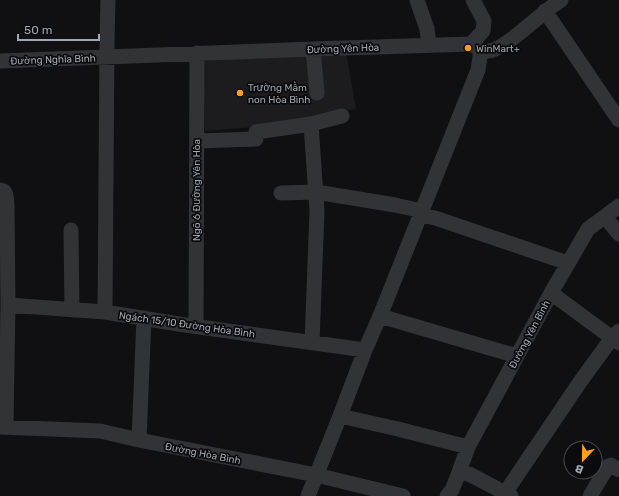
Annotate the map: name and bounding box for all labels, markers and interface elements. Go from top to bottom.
scale bar [18,16,99,42]
text: 50 m [24,23,52,37]
street label: Đường Yên Hòa [307,42,380,56]
marker: WinMart+ [463,43,473,53]
place label: WinMart+ [476,43,520,55]
street label: Đường Nghĩa Bình [10,53,96,67]
place label: Trường Mầm non Hòa Bình [248,81,310,106]
marker: Trường Mầm non Hòa Bình [235,88,245,98]
street label: Ngõ 6 Đường Yên Hòa [191,139,203,241]
street label: Đường Yên Bình [507,298,553,371]
street label: Ngách 15/10 Đường Hòa Bình [118,309,256,340]
north arrow [563,440,603,480]
street label: Đường Hòa Bình [164,441,242,467]
text: B [573,461,585,476]

